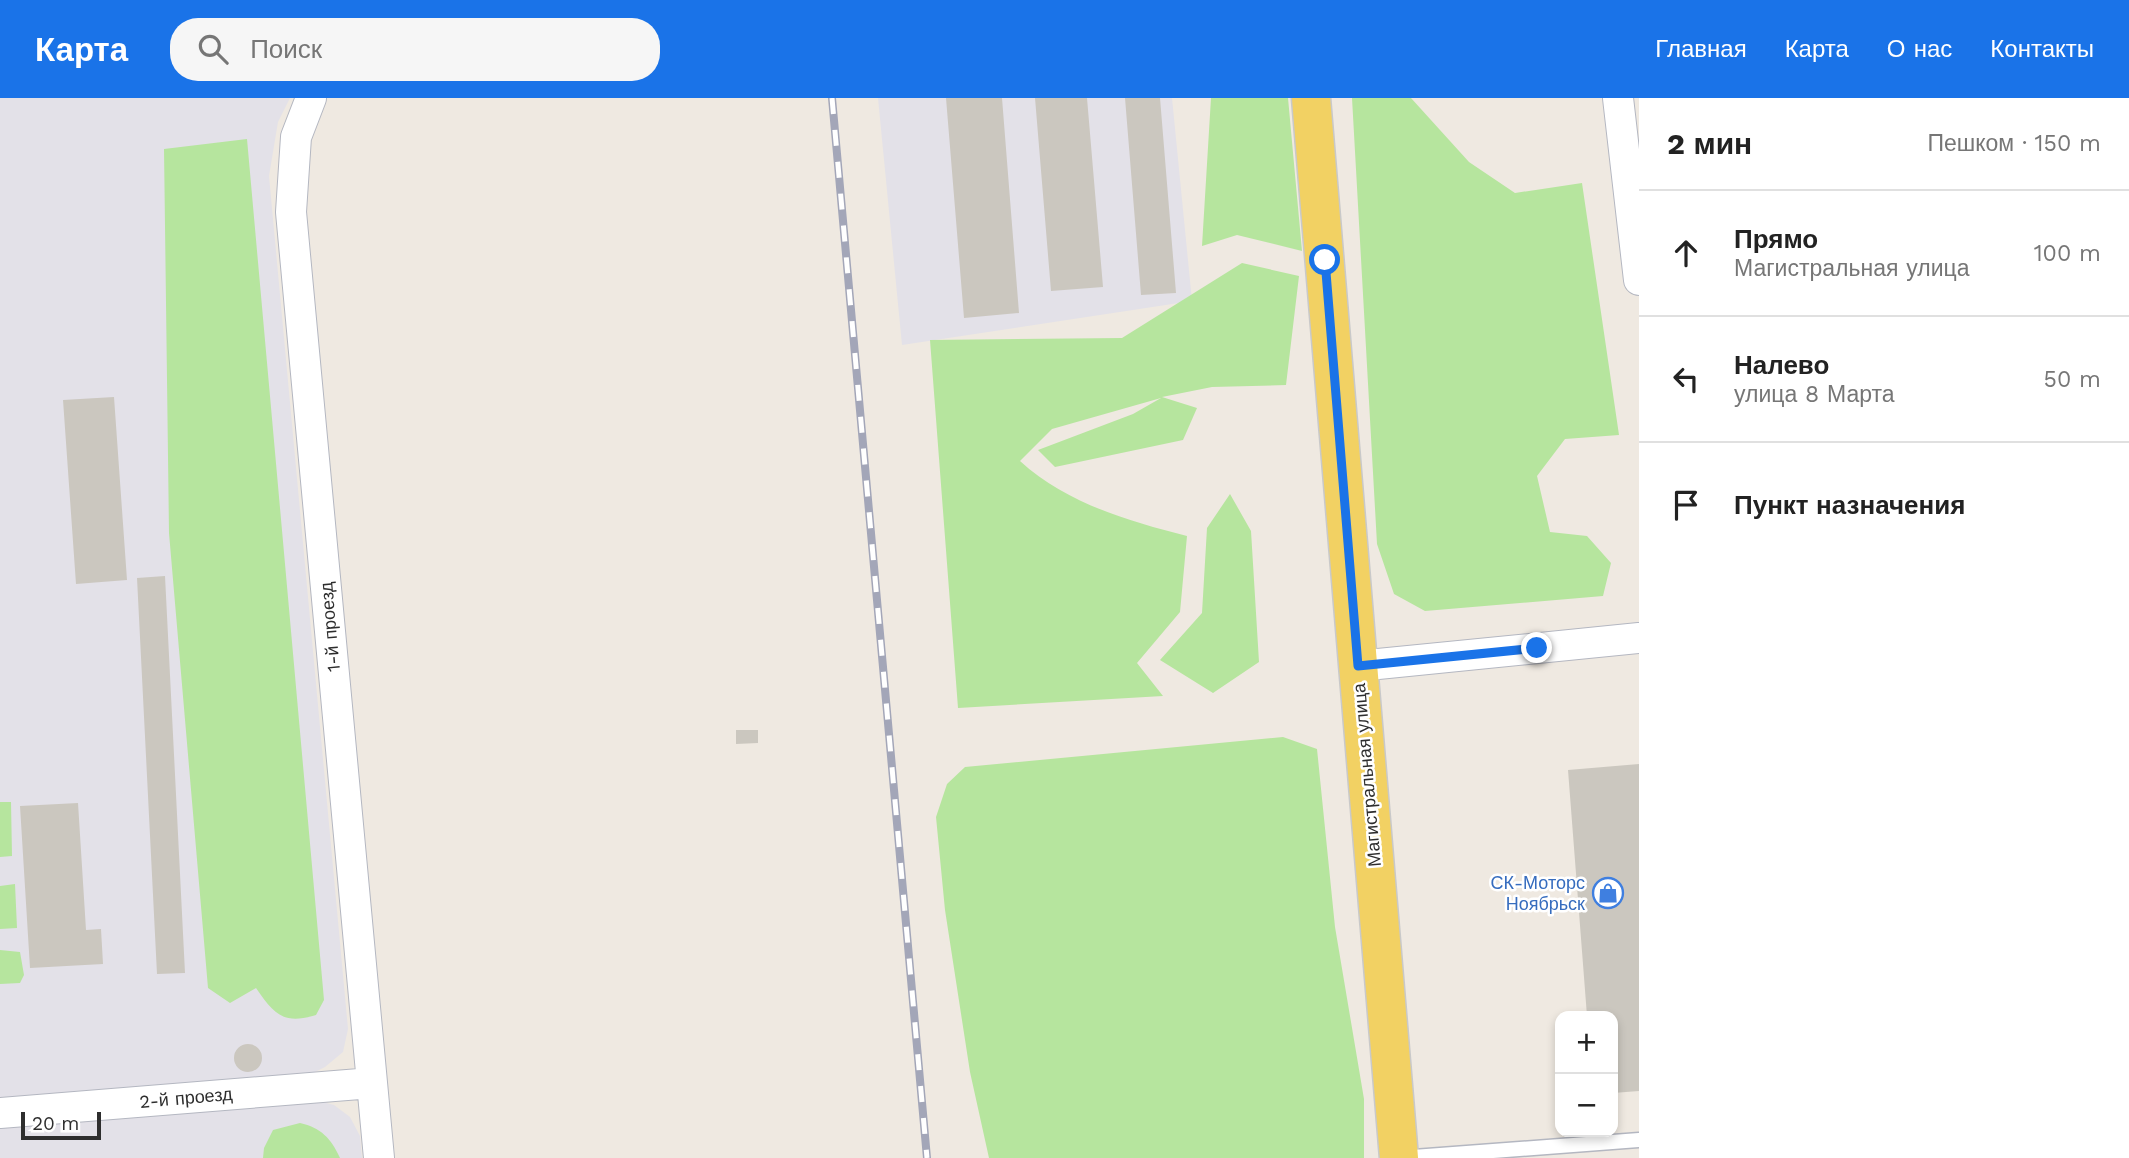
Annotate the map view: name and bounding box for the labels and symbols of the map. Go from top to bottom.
route start [1309,244,1340,275]
street label: 1-й проезд [315,581,344,673]
route end [1521,632,1552,663]
street label: Магистральная улица [1348,681,1385,868]
place label: СК-Моторс Ноябрьск [1490,872,1585,914]
shop icon: СК-Моторс Ноябрьск [1591,876,1625,910]
street label: 2-й проезд [139,1083,234,1112]
scale bar [21,1109,102,1141]

